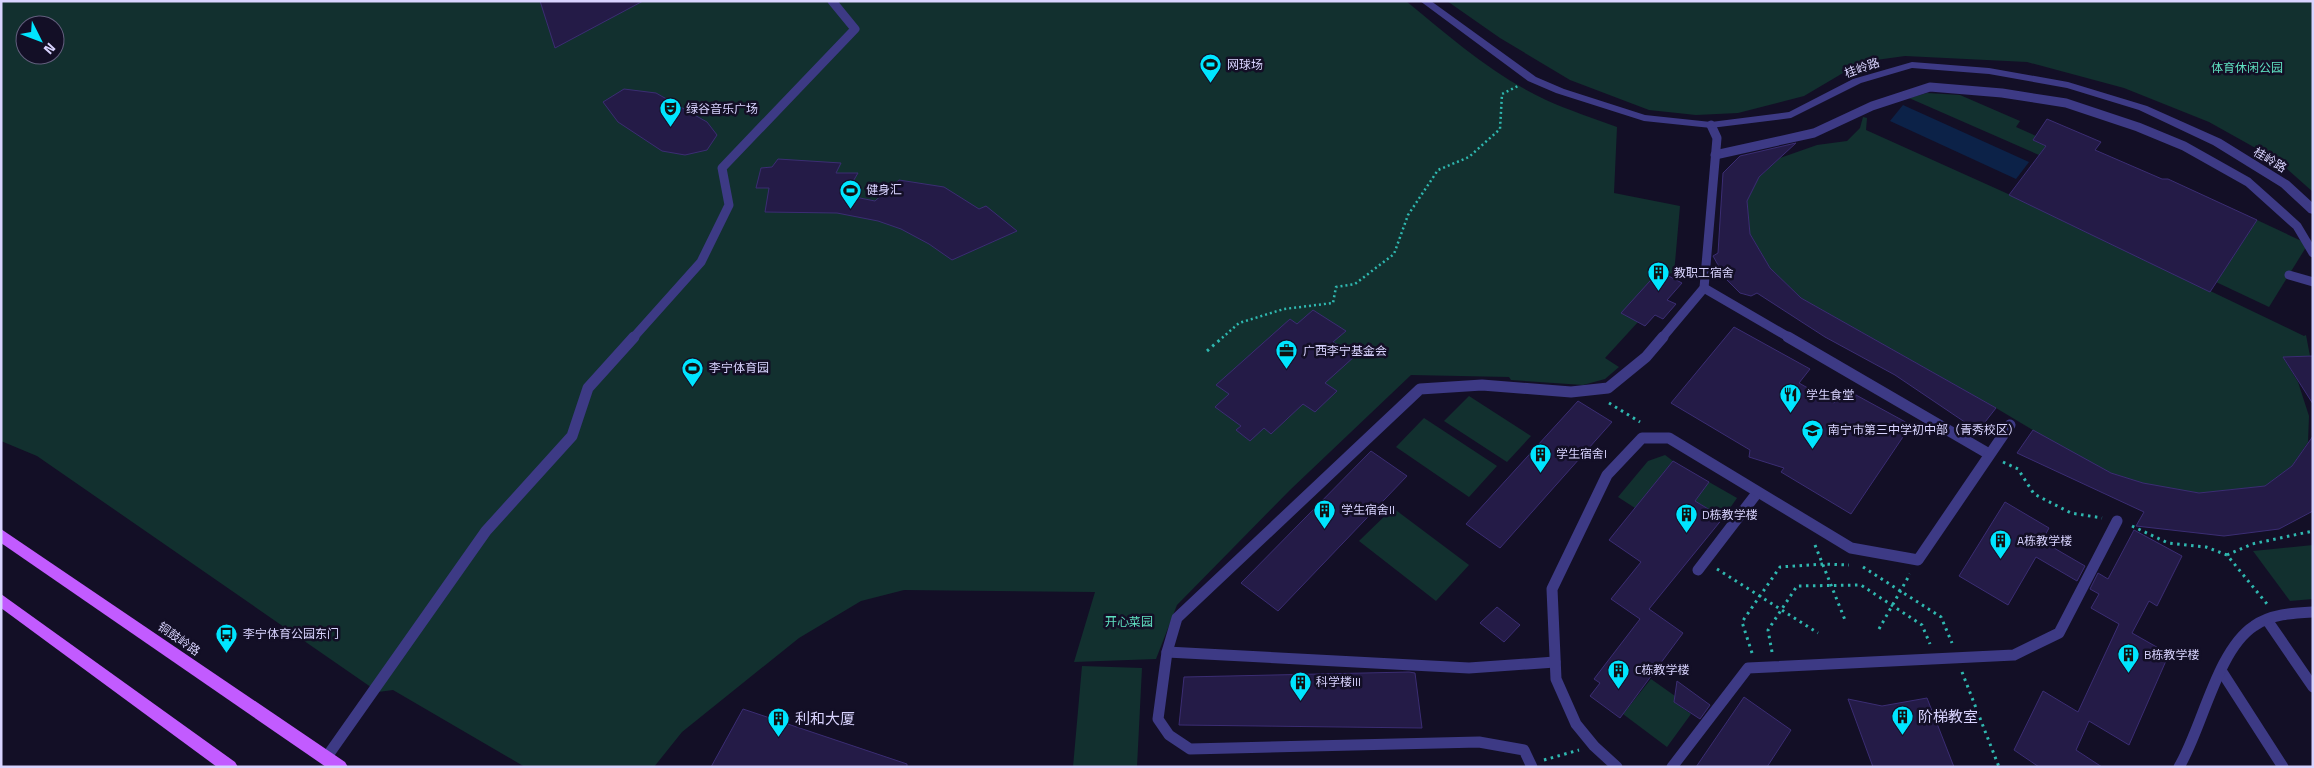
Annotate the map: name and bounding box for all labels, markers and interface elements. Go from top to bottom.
north arrow [15,15,65,65]
text: N [39,38,61,60]
sports icon: 网球场 [1199,53,1223,84]
street label: 桂岭路 [1842,53,1882,82]
place label: 网球场 [1227,55,1263,74]
park label: 体育休闲公园 [2211,58,2283,77]
theatre icon: 绿谷音乐广场 [658,97,682,128]
place label: 绿谷音乐广场 [686,99,758,118]
street label: 桂岭路 [2250,142,2291,177]
sports icon: 健身汇 [838,178,862,209]
place label: 健身汇 [866,180,902,199]
building icon: 教职工宿舍 [1646,261,1670,292]
place label: 教职工宿舍 [1674,263,1734,282]
office icon: 广西李宁基金会 [1275,339,1299,370]
place label: 广西李宁基金会 [1303,341,1387,360]
sports icon: 李宁体育园 [681,356,705,387]
place label: 李宁体育园 [709,358,769,377]
restaurant icon: 学生食堂 [1778,383,1802,414]
place label: 学生食堂 [1806,385,1854,404]
school or university icon: 南宁市第三中学初中部（青秀校区） [1800,418,1824,449]
place label: 南宁市第三中学初中部（青秀校区） [1828,420,2020,439]
building icon: 学生宿舍I [1528,442,1552,473]
place label: 学生宿舍I [1556,444,1607,463]
building icon: 学生宿舍II [1313,498,1337,529]
place label: 学生宿舍II [1341,500,1395,519]
building icon: D栋教学楼 [1674,503,1698,534]
place label: D栋教学楼 [1702,505,1758,524]
building icon: A栋教学楼 [1989,529,2013,560]
place label: A栋教学楼 [2017,531,2072,550]
park label: 开心菜园 [1105,612,1153,631]
street label: 铜鼓岭路 [154,617,204,660]
bus stop icon: 李宁体育公园东门 [215,622,239,653]
place label: 李宁体育公园东门 [243,624,339,643]
building icon: B栋教学楼 [2116,643,2140,674]
place label: B栋教学楼 [2144,645,2199,664]
building icon: C栋教学楼 [1607,658,1631,689]
place label: C栋教学楼 [1635,660,1690,679]
building icon: 科学楼III [1288,670,1312,701]
place label: 科学楼III [1316,672,1361,691]
building icon: 阶梯教室 [1890,705,1914,736]
place label: 阶梯教室 [1918,705,1978,728]
building icon: 利和大厦 [767,707,791,738]
place label: 利和大厦 [795,707,855,730]

